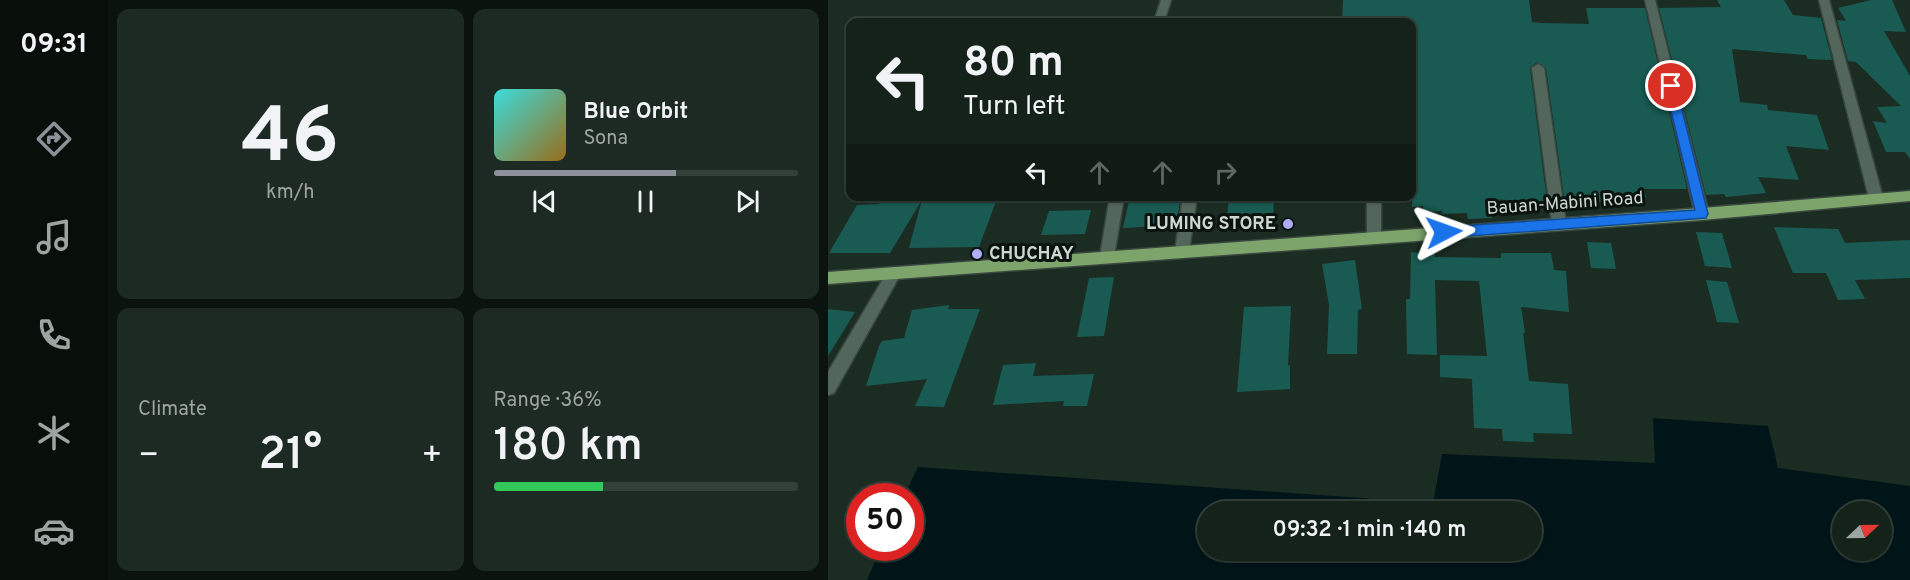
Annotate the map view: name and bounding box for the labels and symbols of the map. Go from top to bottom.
pin [1645,60,1696,111]
street label: Bauan-Mabini Road [1486,187,1644,221]
position arrow [1412,200,1476,264]
place label: LUMING STORE [1146,213,1276,236]
marker: LUMING STORE [1281,217,1295,231]
place label: CHUCHAY [989,243,1074,266]
marker: CHUCHAY [970,247,984,261]
speed limit sign: 50 [846,483,924,561]
north arrow [1832,501,1892,561]

